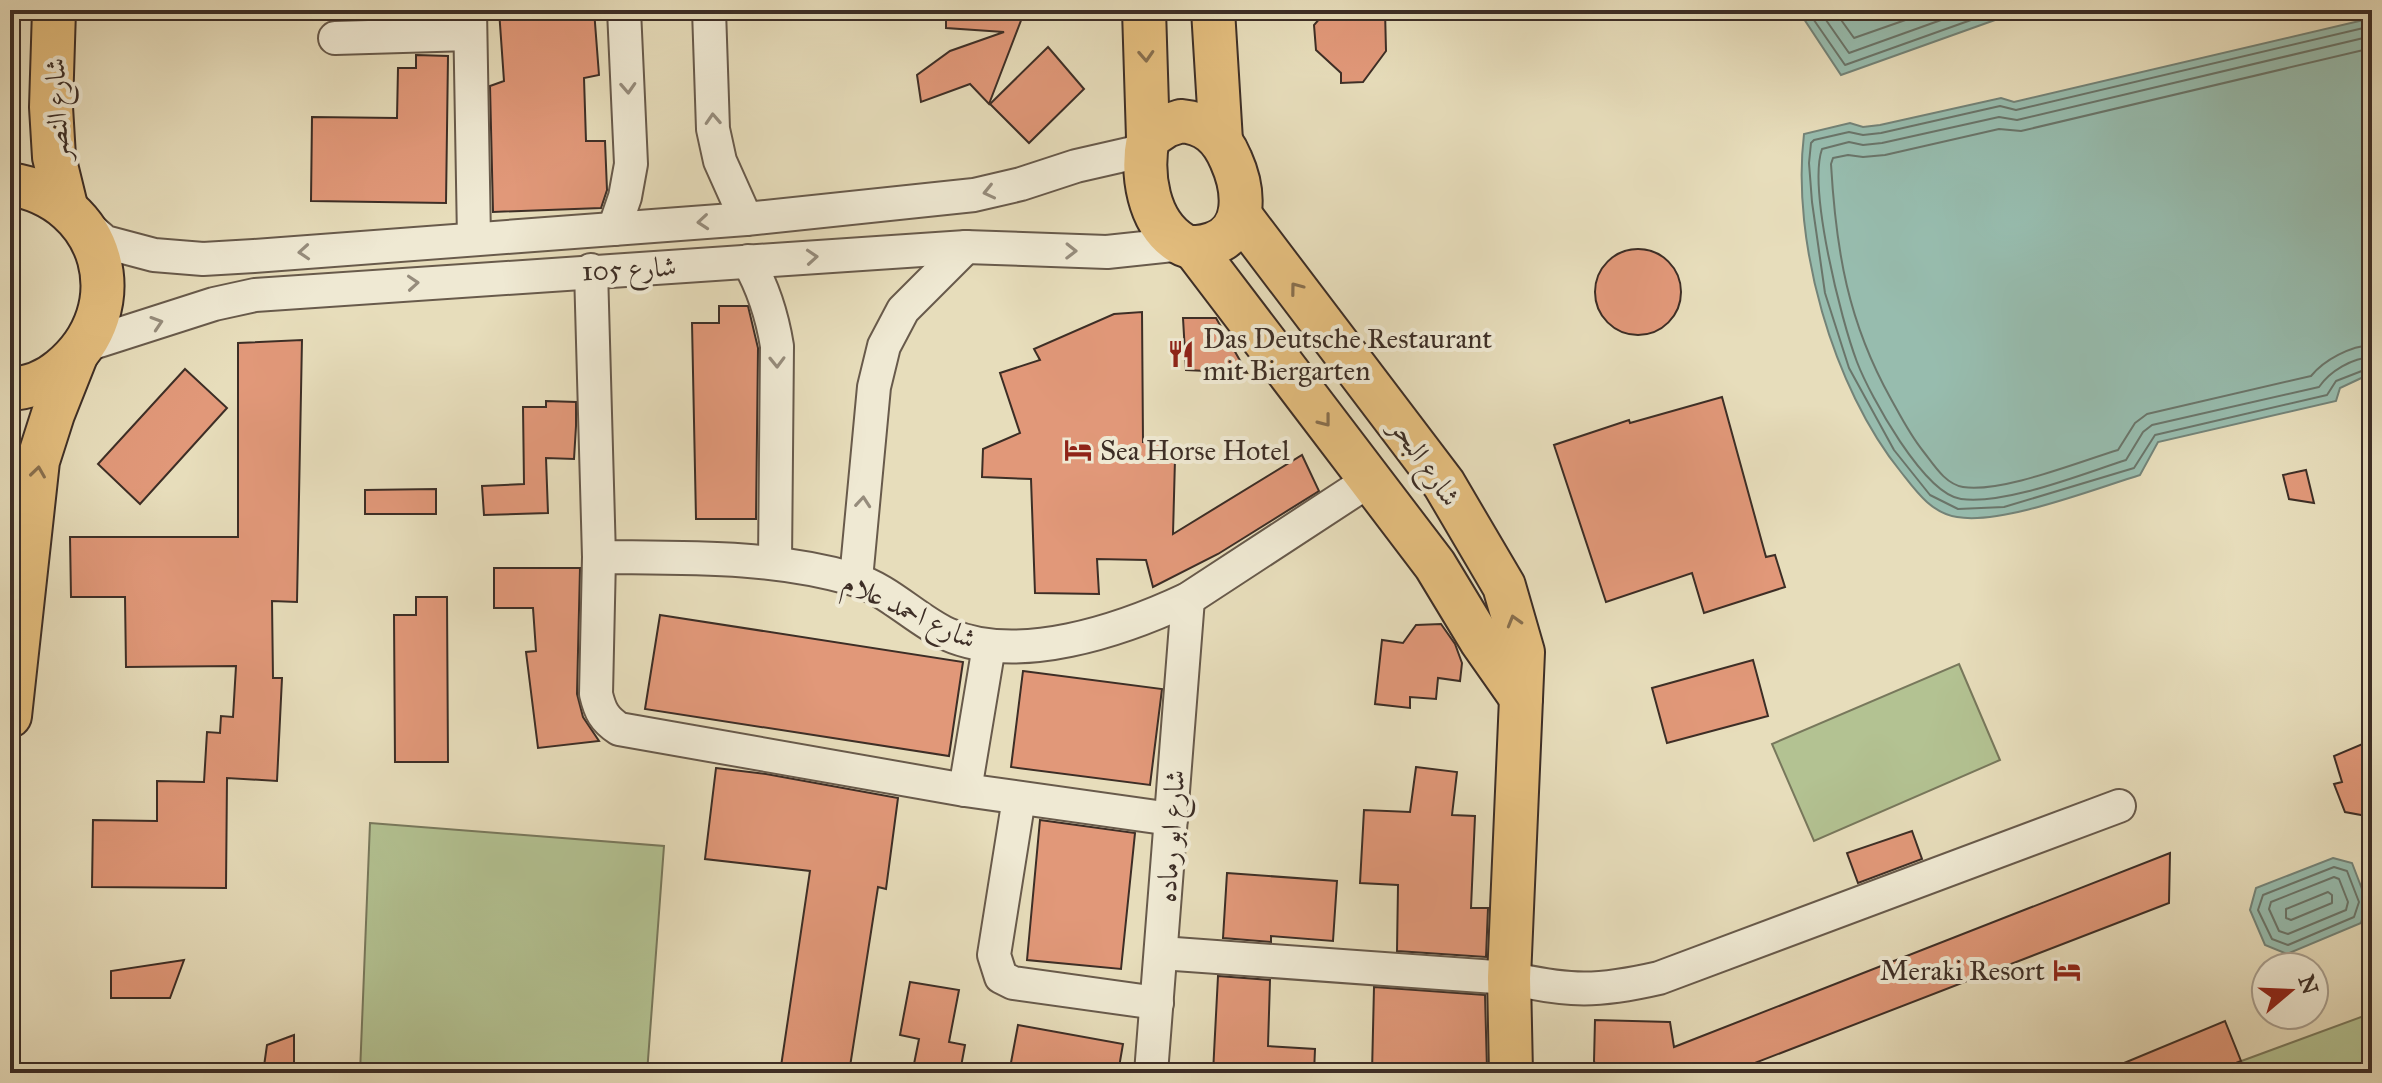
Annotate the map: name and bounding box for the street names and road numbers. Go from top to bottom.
street label: شارع النصر [37,57,82,164]
street label: شارع 105 [581,249,678,294]
street label: شارع البحر [1376,409,1468,516]
street label: شارع احمد علام [834,564,982,663]
street label: شارع ابو رماده [1148,768,1199,904]

